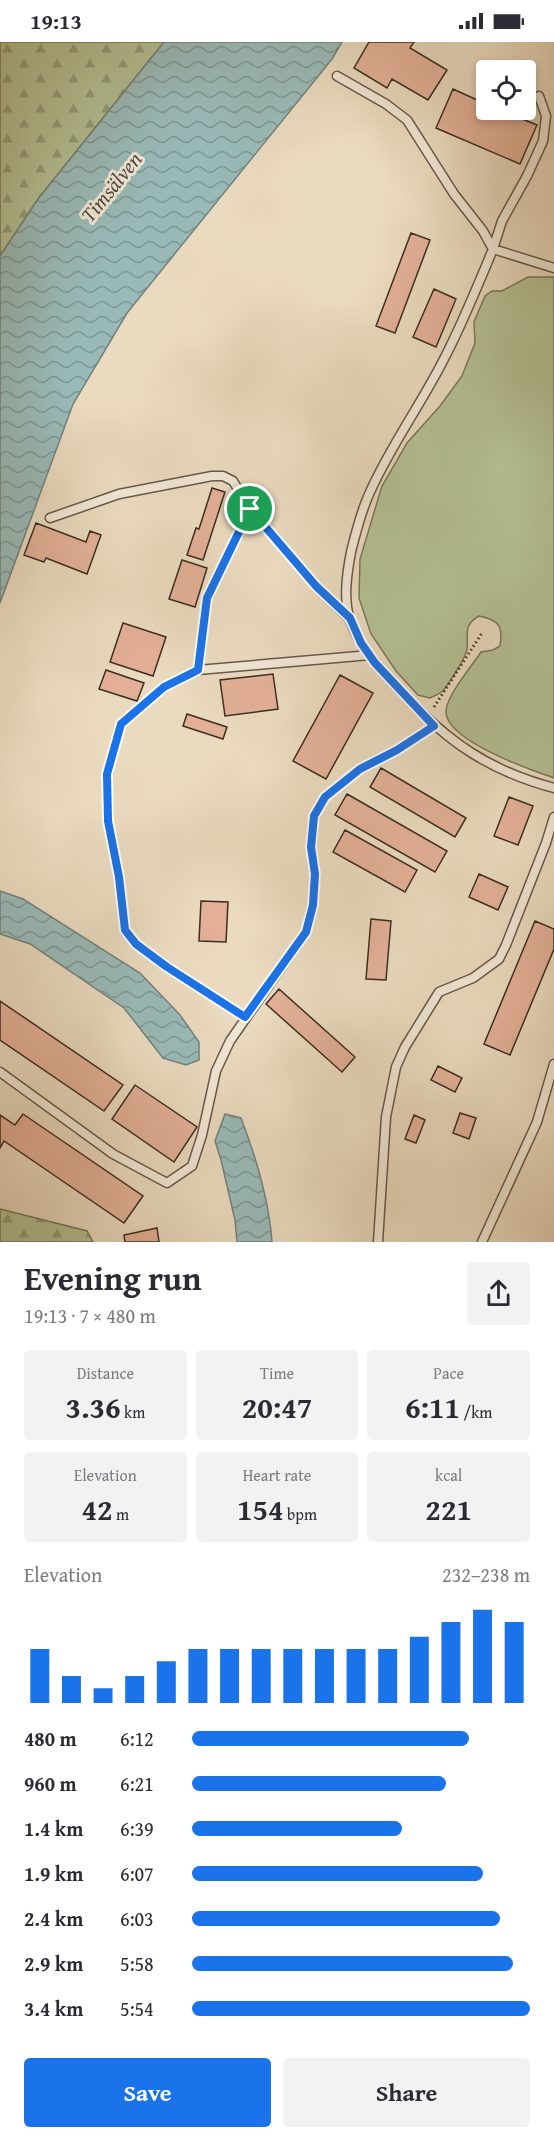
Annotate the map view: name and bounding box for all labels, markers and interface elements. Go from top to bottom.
text: 19:13 [30,5,82,37]
map controls [476,60,536,120]
button: locate [476,60,536,120]
water label: Timsälven [73,145,149,229]
pin [224,483,275,534]
icon: arrive [233,492,266,525]
text: Evening run [24,1254,201,1302]
button: share [467,1262,530,1325]
text: 19:13 · 7 × 480 m [24,1301,156,1330]
text: Distance [77,1361,134,1385]
text: Time [260,1361,294,1385]
text: Pace [433,1361,464,1385]
text: 3.36 [65,1385,121,1429]
text: 20:47 [242,1385,312,1429]
text: 6:11 [405,1385,460,1429]
text: km [121,1400,145,1424]
text: /km [460,1400,492,1424]
text: Elevation [74,1463,137,1487]
text: Heart rate [243,1463,311,1487]
text: kcal [435,1463,462,1487]
text: 42 [81,1487,113,1531]
text: 154 [237,1487,284,1531]
text: 221 [425,1487,472,1531]
text: m [113,1502,129,1526]
text: bpm [284,1502,317,1526]
text: Elevation [24,1560,102,1589]
text: 232–238 m [442,1560,530,1589]
text: 480 m [24,1724,77,1753]
text: 6:12 [120,1724,154,1753]
text: 960 m [24,1769,77,1798]
text: 6:21 [120,1769,154,1798]
text: 1.4 km [24,1814,83,1843]
text: 6:39 [120,1814,154,1843]
text: 1.9 km [24,1859,83,1888]
text: 6:07 [120,1859,154,1888]
text: 2.4 km [24,1904,83,1933]
text: 6:03 [120,1904,154,1933]
text: 2.9 km [24,1949,83,1978]
text: 5:58 [120,1949,154,1978]
text: 3.4 km [24,1994,83,2023]
text: 5:54 [120,1994,154,2023]
button: Save [24,2058,271,2127]
button: Share [283,2058,530,2127]

